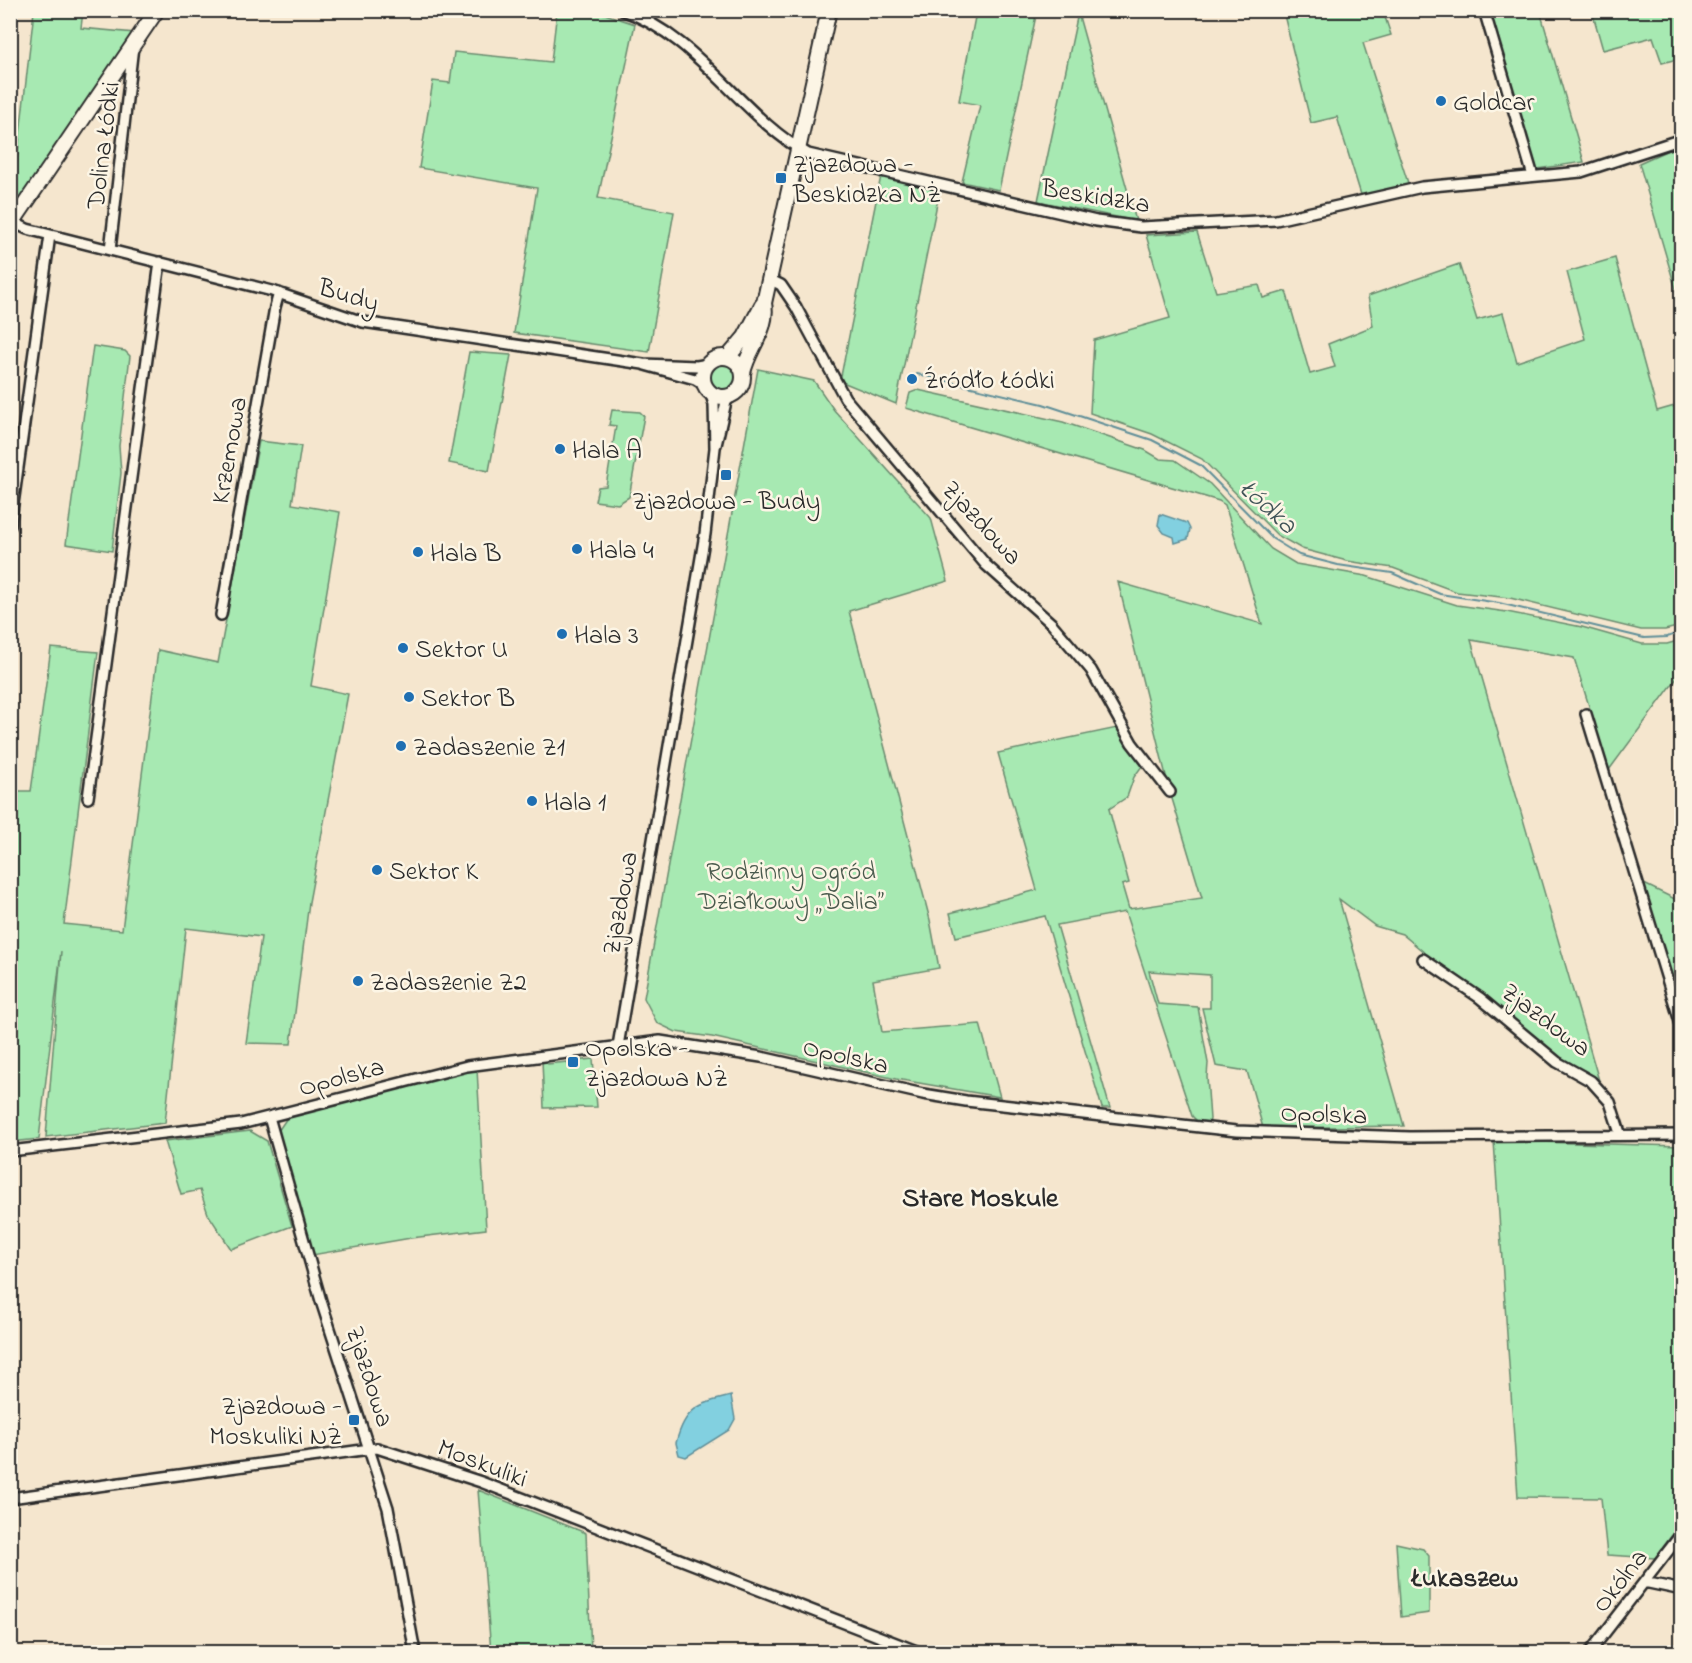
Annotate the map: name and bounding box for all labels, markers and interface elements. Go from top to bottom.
street label: Dolina Łódki [78,79,132,212]
place label: Goldcar [1453,85,1536,123]
marker: Goldcar [1434,94,1448,108]
place label: Zjazdowa - Beskidzka NŻ [792,147,941,215]
street label: Beskidzka [1038,170,1153,225]
marker: Zjazdowa - Beskidzka NŻ [774,171,788,185]
street label: Budy [312,269,383,324]
place label: Źródło Łódki [924,363,1055,401]
marker: Źródło Łódki [905,372,919,386]
street label: Krzemowa [203,394,259,507]
place label: Hala A [572,433,642,471]
marker: Hala A [553,442,567,456]
marker: Zjazdowa - Budy [719,468,733,482]
water label: Łódka [1230,471,1305,545]
street label: Zjazdowa [931,473,1030,575]
place label: Zjazdowa - Budy [632,484,820,522]
place label: Hala 4 [589,533,654,571]
place label: Hala B [430,536,502,574]
marker: Hala 4 [570,542,584,556]
marker: Hala B [411,545,425,559]
place label: Hala 3 [574,618,639,656]
marker: Hala 3 [555,627,569,641]
place label: Sektor U [415,632,508,670]
marker: Sektor U [396,641,410,655]
place label: Sektor B [421,681,515,719]
marker: Sektor B [402,690,416,704]
place label: Zadaszenie Z1 [413,730,565,768]
marker: Zadaszenie Z1 [394,739,408,753]
place label: Hala 1 [544,785,606,823]
marker: Hala 1 [525,794,539,808]
street label: Zjazdowa [594,849,650,958]
place label: Sektor K [389,854,479,892]
park label: Rodzinny Ogród Działkowy „Dalia” [697,854,884,922]
marker: Sektor K [370,863,384,877]
place label: Zadaszenie Z2 [370,965,527,1003]
marker: Zadaszenie Z2 [351,974,365,988]
street label: Zjazdowa [1492,975,1598,1068]
street label: Opolska [799,1030,892,1086]
place label: Opolska - Zjazdowa NŻ [585,1031,728,1099]
street label: Opolska [295,1049,389,1109]
marker: Opolska - Zjazdowa NŻ [566,1055,580,1069]
street label: Opolska [1280,1095,1368,1137]
district label: Stare Moskule [902,1180,1059,1219]
street label: Zjazdowa [334,1322,402,1432]
place label: Zjazdowa - Moskuliki NŻ [209,1389,342,1457]
marker: Zjazdowa - Moskuliki NŻ [347,1413,361,1427]
street label: Moskuliki [431,1430,533,1499]
street label: Okólna [1584,1542,1659,1622]
district label: Łukaszew [1411,1560,1519,1599]

